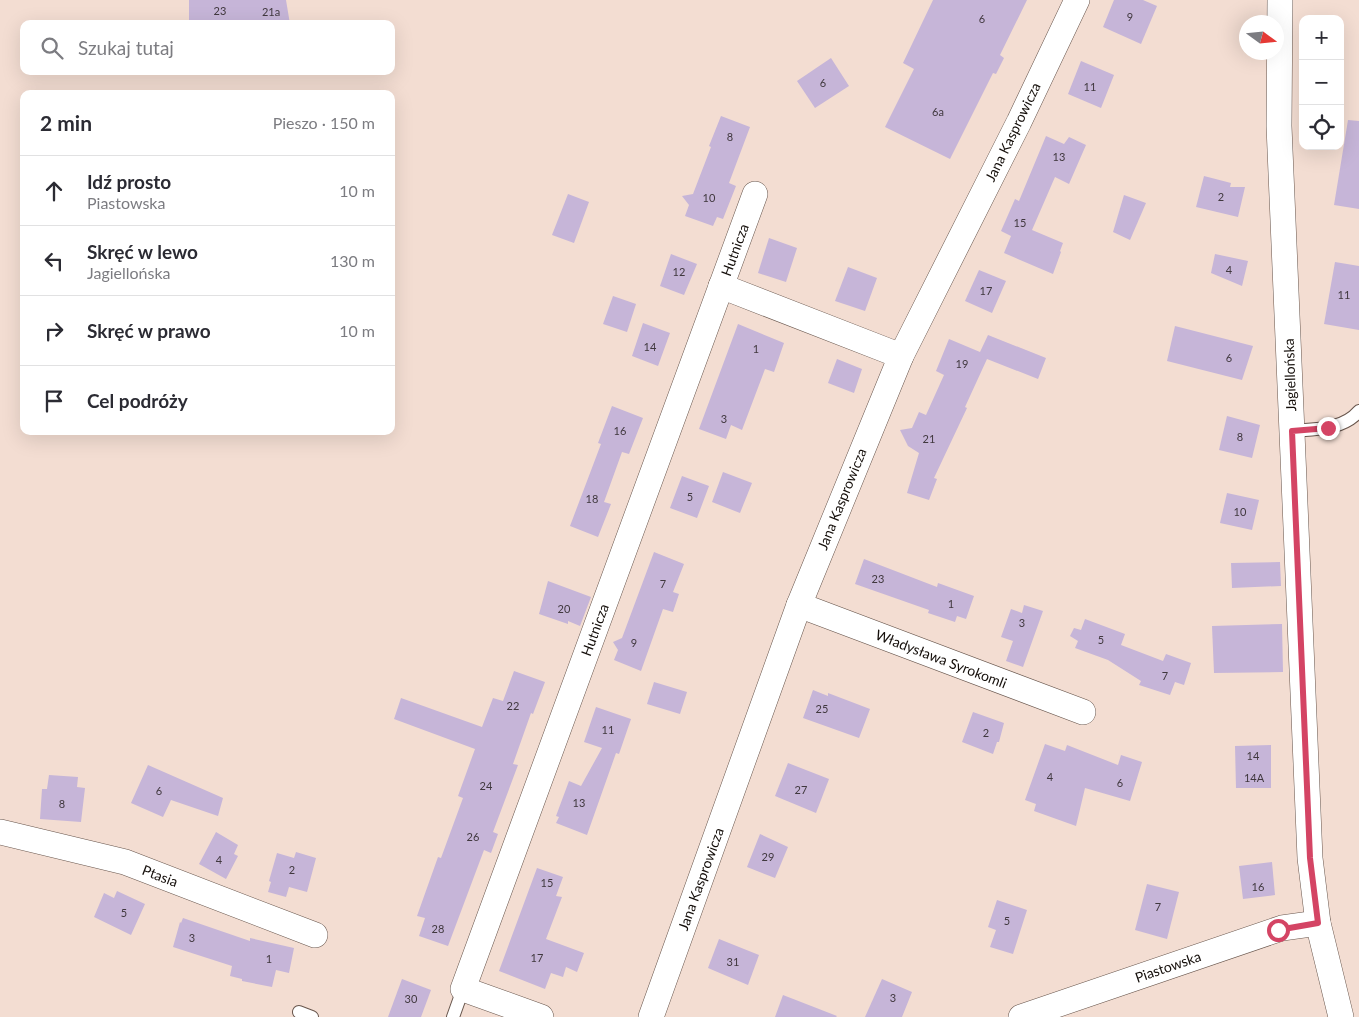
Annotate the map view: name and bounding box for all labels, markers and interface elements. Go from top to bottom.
house number: 23 [214,4,226,17]
house number: 21a [262,5,280,18]
house number: 9 [1127,10,1133,23]
house number: 6 [979,12,985,25]
north arrow [1239,15,1284,60]
map controls [1299,15,1344,150]
button: + [1299,15,1344,60]
search box [20,20,395,75]
icon: search [38,34,66,62]
text: Szukaj tutaj [78,36,174,59]
button: − [1299,60,1344,105]
house number: 6 [820,76,826,89]
street label: Jana Kasprowicza [981,79,1044,184]
house number: 11 [1084,80,1096,93]
house number: 6a [932,105,944,118]
button: locate [1299,105,1344,150]
text: 2 min [40,110,92,135]
text: Pieszo · 150 m [273,113,375,132]
house number: 8 [727,130,733,143]
house number: 13 [1053,150,1065,163]
text: Idź prosto [87,170,171,193]
icon: ahead [40,177,68,205]
text: 10 m [339,181,375,200]
house number: 2 [1218,190,1224,203]
house number: 10 [703,191,716,204]
text: Piastowska [87,193,165,212]
house number: 15 [1014,216,1026,229]
street label: Hutnicza [717,221,752,278]
text: Skręć w lewo [87,240,198,263]
icon: left [40,247,68,275]
text: 130 m [330,251,375,270]
text: Jagiellońska [87,263,171,282]
house number: 4 [1226,263,1233,276]
house number: 12 [673,265,685,278]
house number: 17 [980,284,992,297]
house number: 11 [1338,288,1350,301]
icon: right [40,317,68,345]
text: Skręć w prawo [87,319,211,342]
text: 10 m [339,321,375,340]
street label: Jagiellońska [1280,338,1299,412]
house number: 14 [644,340,657,353]
house number: 1 [753,342,759,355]
house number: 6 [1226,351,1232,364]
house number: 19 [956,357,968,370]
icon: arrive [40,387,68,415]
text: Cel podróży [87,389,188,412]
house number: 3 [721,412,727,425]
route end [1317,417,1340,440]
house number: 16 [614,424,626,437]
house number: 8 [1237,430,1243,443]
house number: 21 [923,432,935,445]
street label: Jana Kasprowicza [813,446,870,552]
house number: 5 [687,490,693,503]
house number: 18 [586,492,598,505]
house number: 10 [1234,505,1247,518]
house number: 23 [872,572,884,585]
house number: 7 [660,577,666,590]
house number: 1 [948,597,954,610]
street label: Hutnicza [577,601,612,658]
house number: 20 [558,602,571,615]
house number: 3 [1019,616,1025,629]
street label: Władysława Syrokomli [873,626,1009,691]
house number: 5 [1098,633,1104,646]
house number: 9 [631,636,637,649]
house number: 7 [1162,669,1168,682]
house number: 22 [507,699,519,712]
house number: 25 [816,702,828,715]
house number: 11 [602,723,614,736]
house number: 2 [983,726,989,739]
house number: 14 [1247,749,1260,762]
house number: 4 [1047,770,1054,783]
house number: 14A [1244,771,1265,784]
house number: 6 [1117,776,1123,789]
house number: 24 [480,779,493,792]
house number: 27 [795,783,807,796]
house number: 6 [156,784,162,797]
house number: 13 [573,796,585,809]
house number: 8 [59,797,65,810]
street label: Jana Kasprowicza [674,825,727,932]
house number: 26 [467,830,479,843]
house number: 29 [762,850,774,863]
house number: 4 [216,853,223,866]
street label: Ptasia [140,861,180,890]
house number: 2 [289,863,295,876]
house number: 15 [541,876,553,889]
house number: 16 [1252,880,1264,893]
house number: 7 [1155,900,1161,913]
house number: 5 [121,906,127,919]
house number: 5 [1004,914,1010,927]
route start [1267,919,1290,942]
house number: 28 [432,922,444,935]
house number: 3 [189,931,195,944]
street label: Piastowska [1133,947,1203,986]
house number: 17 [531,951,543,964]
house number: 1 [266,952,272,965]
house number: 31 [727,955,739,968]
house number: 3 [890,991,896,1004]
house number: 30 [405,992,418,1005]

